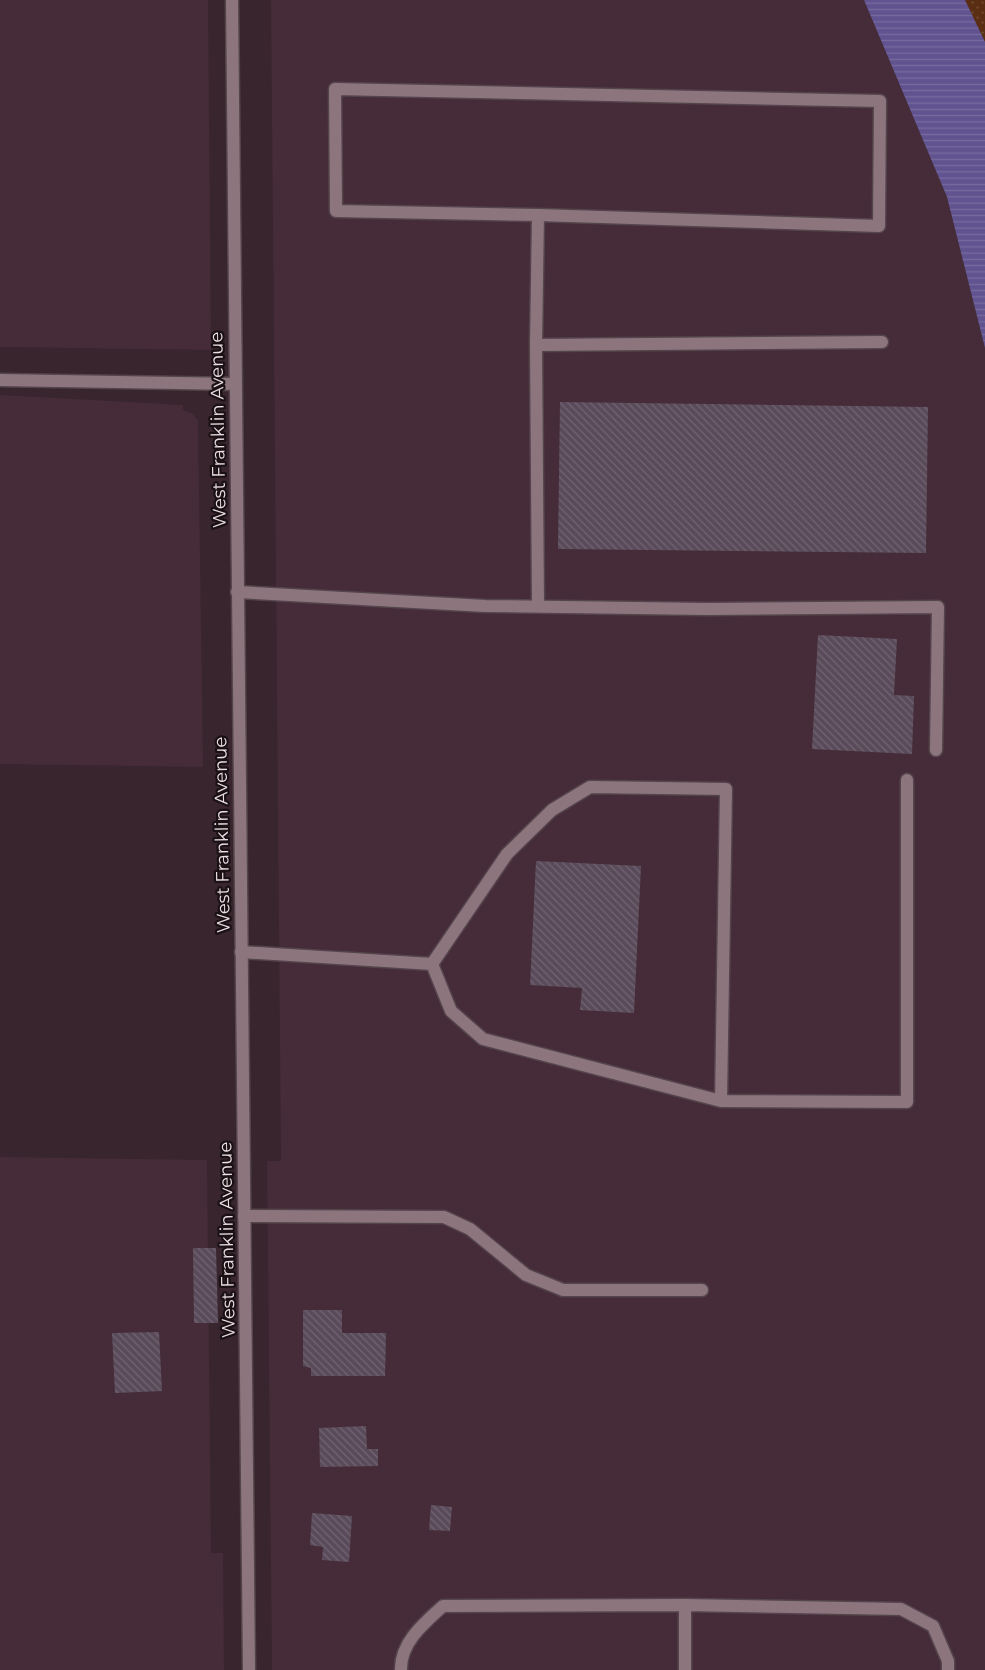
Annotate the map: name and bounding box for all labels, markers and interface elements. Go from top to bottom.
street label: West Franklin Avenue [205,331,231,528]
street label: West Franklin Avenue [209,736,235,933]
street label: West Franklin Avenue [214,1141,240,1338]

